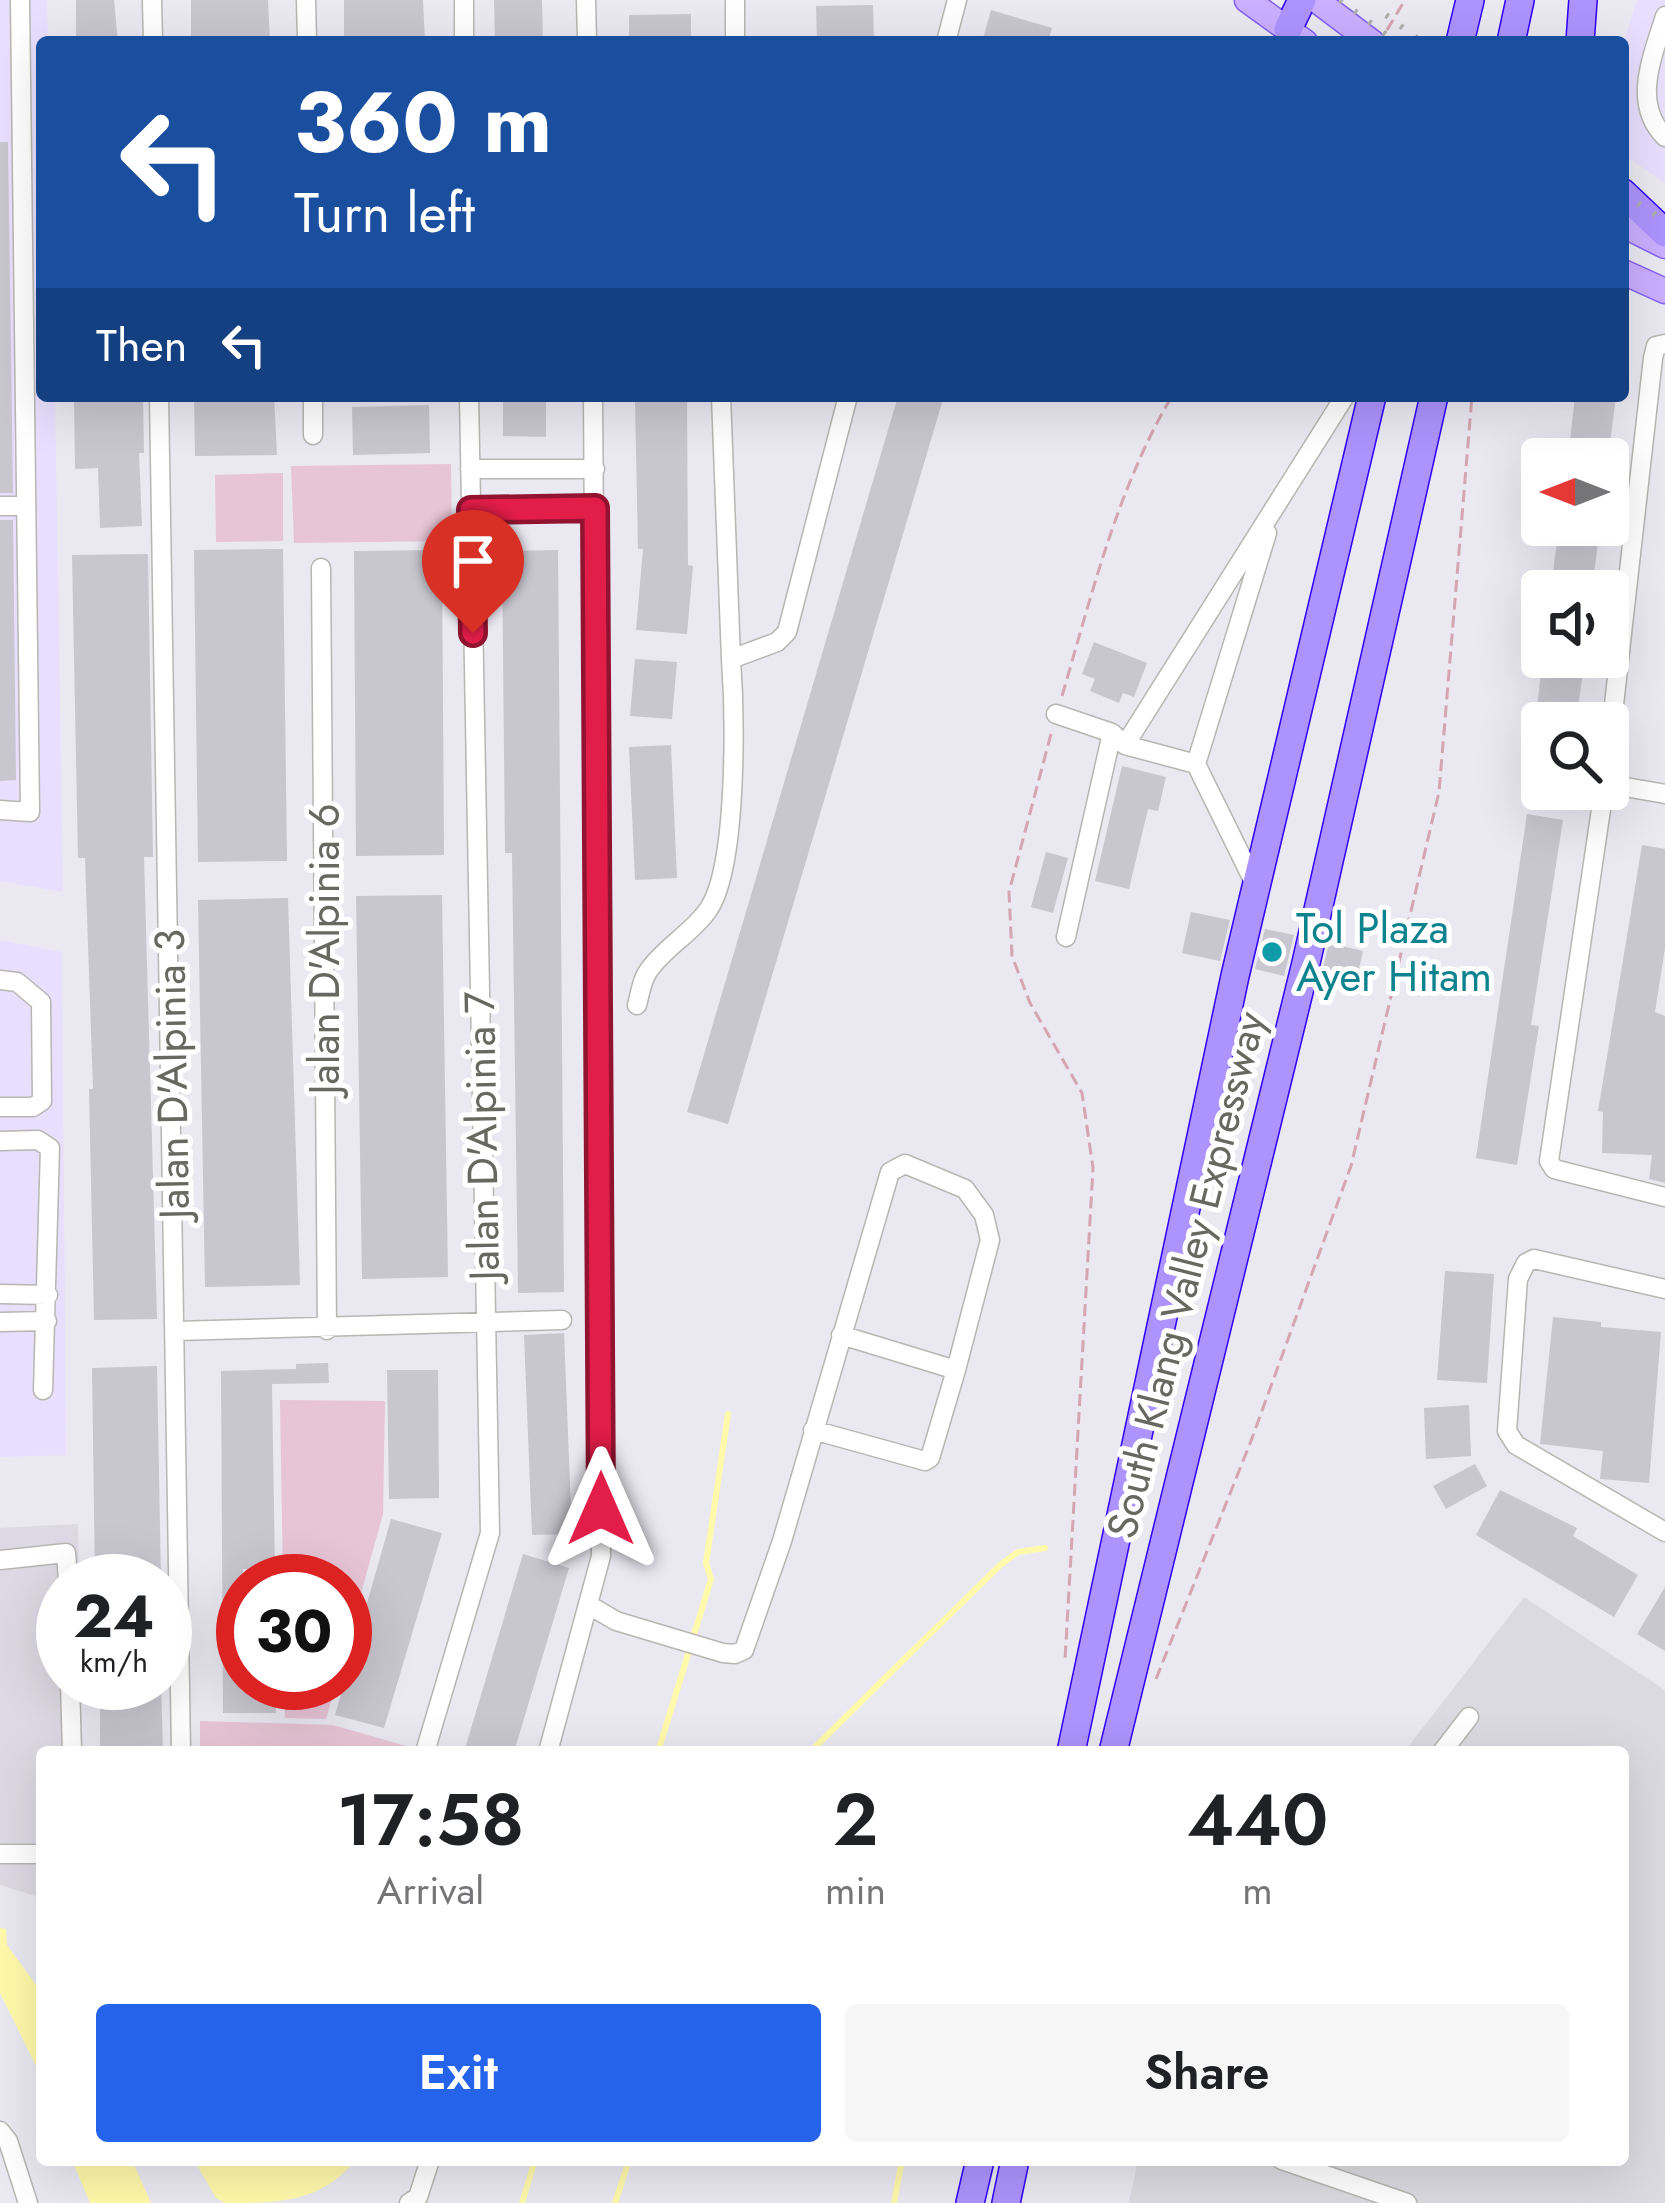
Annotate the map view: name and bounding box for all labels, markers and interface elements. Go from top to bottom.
text: 360 m [294,62,552,184]
icon: left [96,84,252,240]
text: Turn left [294,174,475,252]
icon: left [211,312,277,378]
text: Then [96,313,187,378]
north arrow [1521,438,1629,546]
map controls [1521,438,1629,810]
pin [422,510,524,633]
icon: arrive [440,528,506,594]
button: sound [1521,570,1629,678]
button: search [1521,702,1629,810]
street label: Jalan D'Alpinia 6 [294,803,355,1100]
place label: Tol Plaza Ayer Hitam [1296,898,1492,1007]
street label: Jalan D'Alpinia 3 [139,929,205,1224]
marker: Tol Plaza Ayer Hitam [1259,939,1285,965]
street label: Jalan D'Alpinia 7 [449,991,515,1286]
street label: South Klang Valley Expressway [1091,1005,1281,1545]
position arrow [538,1446,664,1572]
speed limit sign: 30 [216,1554,372,1710]
text: 24 [73,1573,155,1660]
text: km/h [80,1640,148,1683]
text: 17:58 [337,1768,524,1872]
text: 2 [833,1768,878,1872]
text: 440 [1187,1768,1328,1872]
text: Arrival [377,1862,484,1919]
text: min [825,1862,886,1919]
text: m [1242,1862,1273,1919]
button: Exit [96,2004,821,2142]
button: Share [845,2004,1569,2142]

